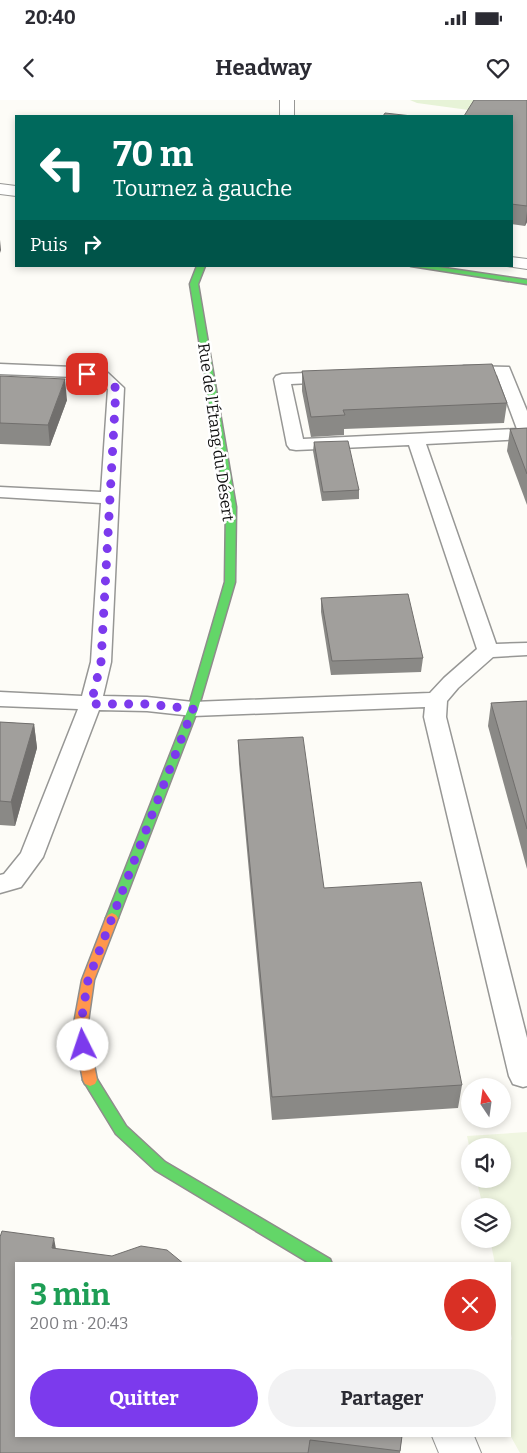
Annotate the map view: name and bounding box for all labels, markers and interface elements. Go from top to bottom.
text: 20:40 [25,6,76,29]
icon: back [15,54,43,82]
text: Headway [215,54,312,81]
icon: heart [484,54,512,82]
text: 70 m [113,133,193,175]
icon: left [30,135,95,200]
text: Tournez à gauche [113,175,292,202]
icon: right [78,230,106,258]
text: Puis [30,233,68,256]
street label: Rue de l'Étang du Désert [194,341,239,523]
pin [66,353,108,395]
icon: arrive [73,360,101,388]
position arrow [56,1018,108,1070]
north arrow [461,1078,511,1128]
map controls [461,1078,511,1248]
button: sound [461,1138,511,1188]
button: layers [461,1198,511,1248]
text: 3 min [30,1277,110,1313]
button: close [444,1279,496,1331]
text: 200 m · 20:43 [30,1314,128,1333]
button: Quitter [30,1369,258,1427]
button: Partager [268,1369,496,1427]

